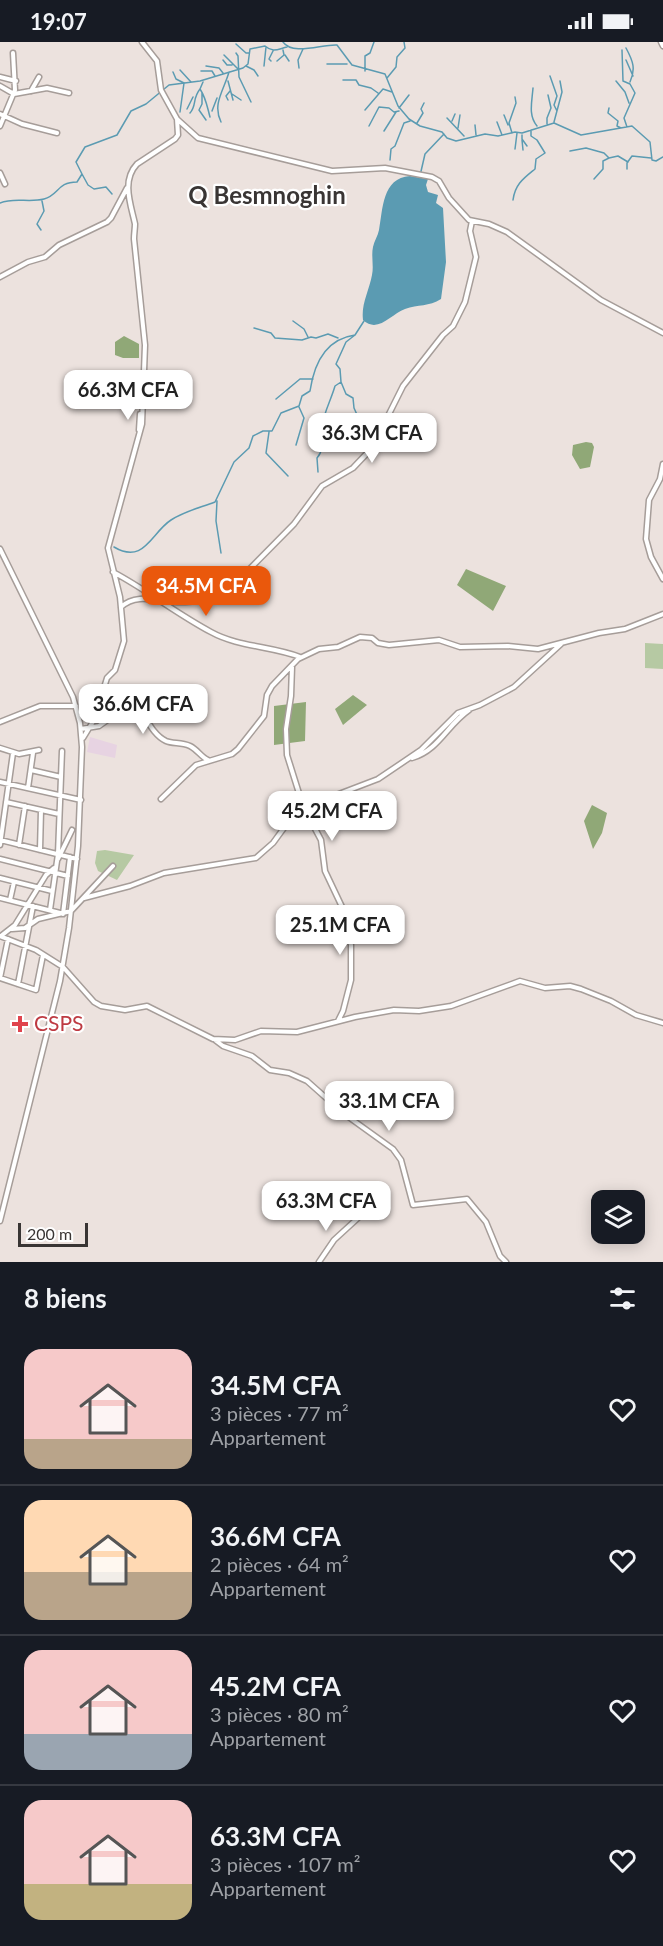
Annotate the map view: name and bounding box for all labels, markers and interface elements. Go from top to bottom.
text: 19:07 [30,8,87,35]
district label: Q Besmnoghin [188,180,346,209]
pin: 66.3M CFA [59,370,197,421]
text: 66.3M CFA [78,377,178,401]
pin: 36.3M CFA [303,413,441,464]
text: 36.3M CFA [322,420,422,444]
pin: 34.5M CFA [137,566,275,617]
text: 34.5M CFA [156,573,256,597]
pin: 36.6M CFA [74,684,212,735]
text: 36.6M CFA [93,691,193,715]
pin: 45.2M CFA [263,791,401,842]
text: 45.2M CFA [282,798,382,822]
pin: 25.1M CFA [271,905,409,956]
text: 25.1M CFA [290,912,390,936]
place label: CSPS [34,1010,83,1035]
marker: CSPS [11,1015,29,1033]
pin: 33.1M CFA [320,1081,458,1132]
text: 33.1M CFA [339,1088,439,1112]
pin: 63.3M CFA [257,1181,395,1232]
text: 63.3M CFA [276,1188,376,1212]
map controls [591,1190,645,1244]
button: layers [591,1190,645,1244]
scale bar [18,1220,88,1248]
text: 200 m [27,1224,72,1243]
text: 8 biens [24,1282,107,1314]
icon: filters [606,1282,639,1315]
text: 34.5M CFA [210,1369,341,1401]
icon: home [72,1373,144,1445]
icon: heart [606,1393,639,1426]
text: 3 pièces · 77 m² [210,1401,349,1425]
text: Appartement [210,1425,326,1449]
text: 36.6M CFA [210,1520,341,1552]
icon: home [72,1524,144,1596]
icon: heart [606,1544,639,1577]
text: 2 pièces · 64 m² [210,1552,349,1576]
text: Appartement [210,1576,326,1600]
text: 45.2M CFA [210,1670,341,1702]
icon: home [72,1674,144,1746]
icon: heart [606,1694,639,1727]
text: 3 pièces · 80 m² [210,1702,349,1726]
text: Appartement [210,1726,326,1750]
text: 63.3M CFA [210,1820,341,1852]
icon: home [72,1824,144,1896]
icon: heart [606,1844,639,1877]
text: 3 pièces · 107 m² [210,1852,360,1876]
text: Appartement [210,1876,326,1900]

